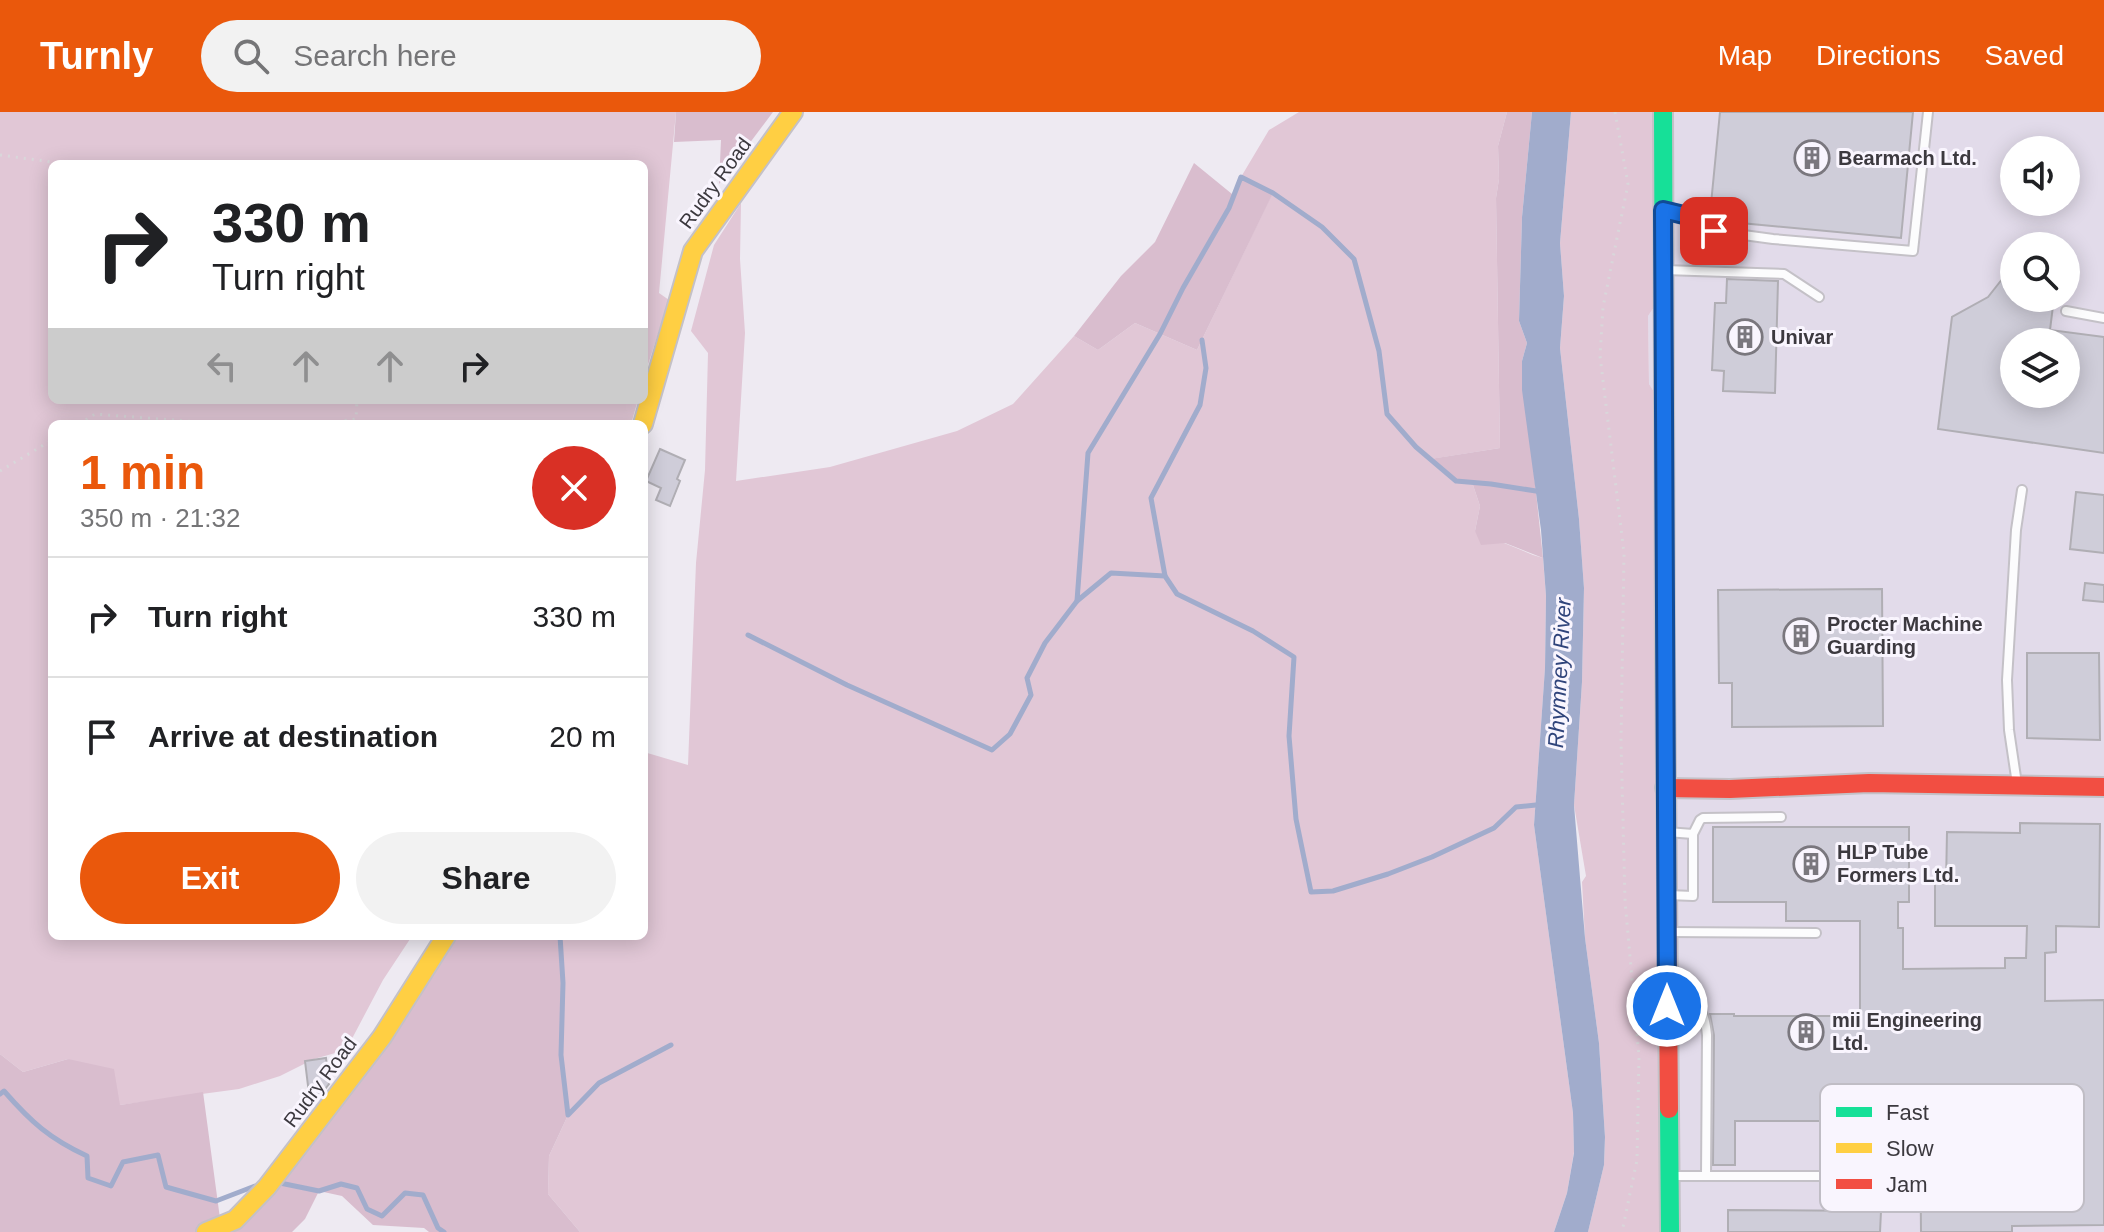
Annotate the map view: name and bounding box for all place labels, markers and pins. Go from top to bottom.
building icon: Bearmach Ltd. [1793,139,1831,177]
place label: Bearmach Ltd. [1838,147,1977,169]
pin [1680,197,1748,265]
building icon: Univar [1726,318,1764,356]
place label: Univar [1771,326,1833,348]
place label: Procter Machine Guarding [1827,613,1983,658]
building icon: Procter Machine Guarding [1782,617,1820,655]
place label: HLP Tube Formers Ltd. [1837,841,1959,886]
building icon: HLP Tube Formers Ltd. [1792,845,1830,883]
place label: mii Engineering Ltd. [1832,1009,1982,1054]
building icon: mii Engineering Ltd. [1787,1013,1825,1051]

